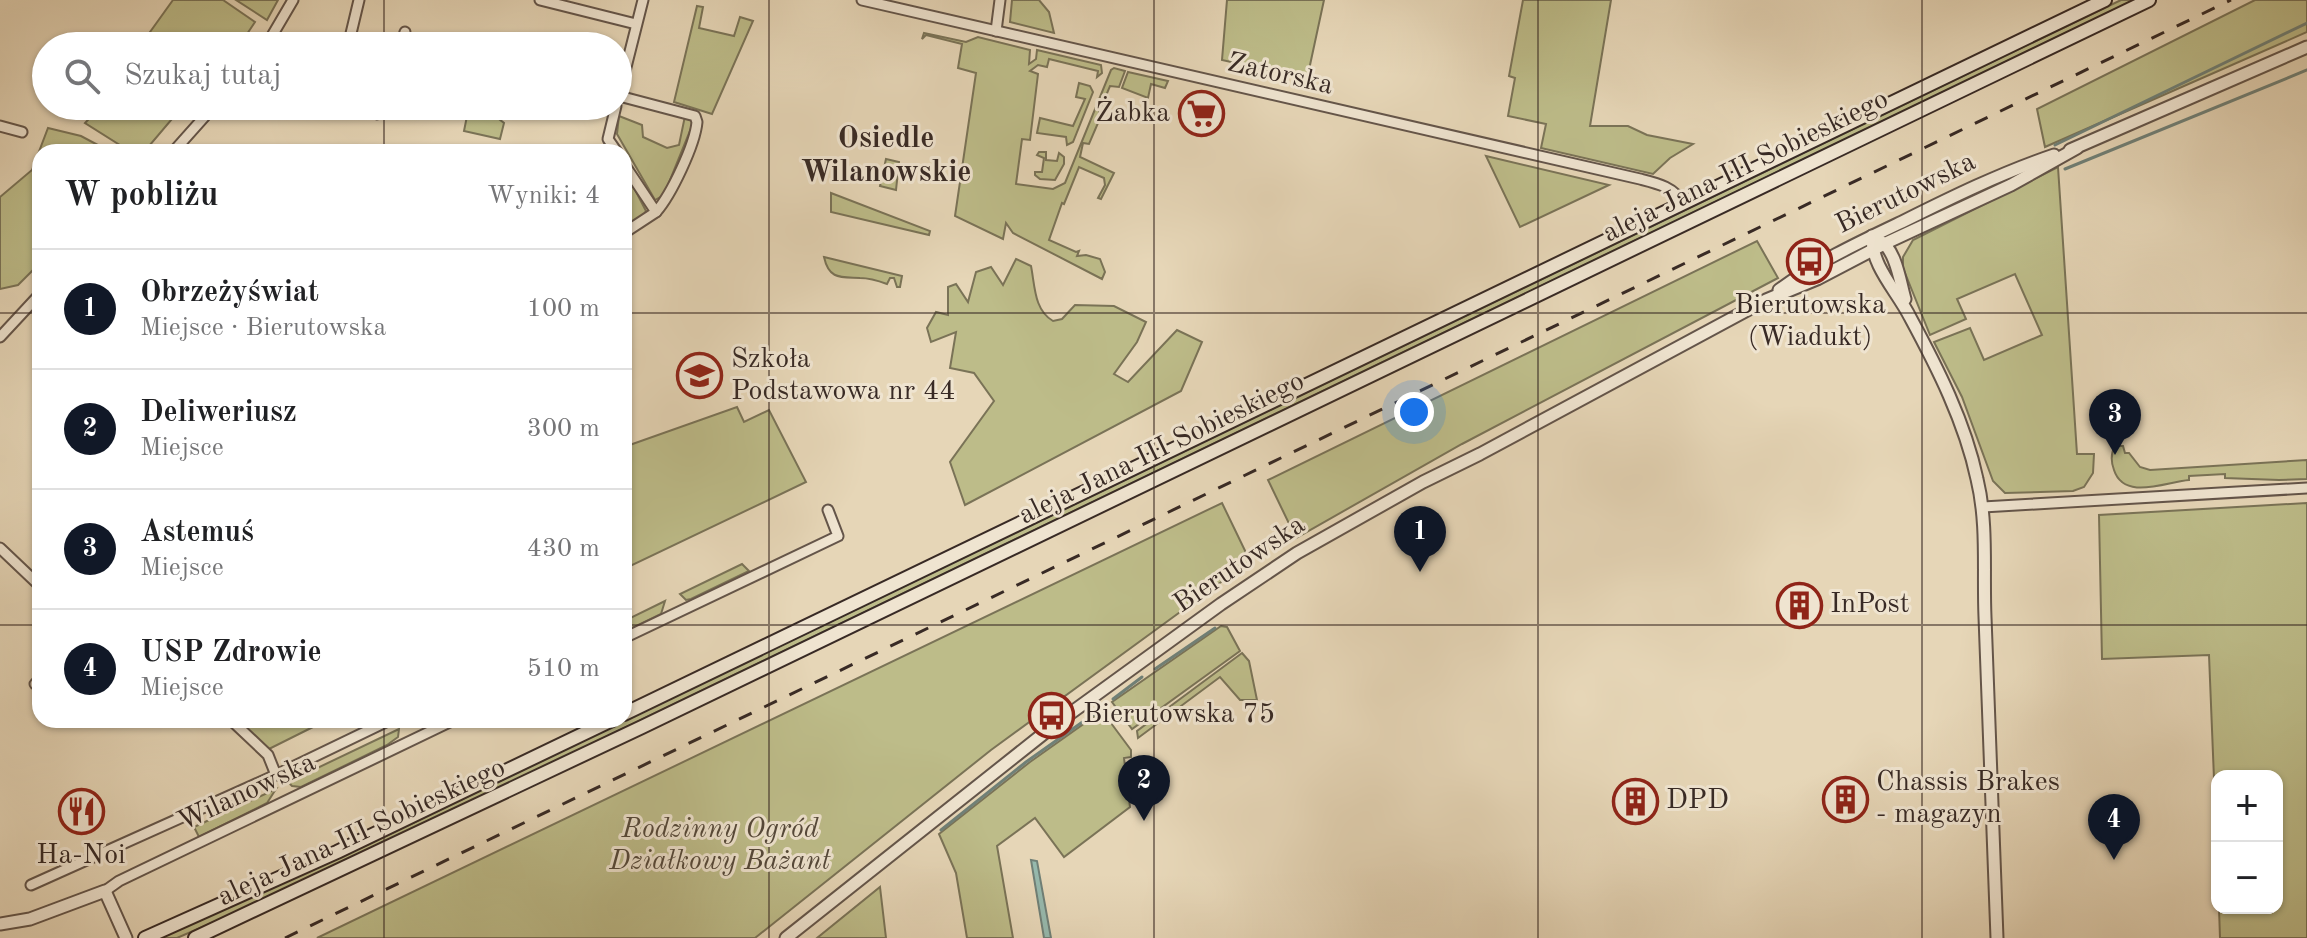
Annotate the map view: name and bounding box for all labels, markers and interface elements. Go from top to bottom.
search box [32,32,632,120]
street label: Zatorska [1224,49,1336,101]
icon: search [60,54,104,98]
text: Szukaj tutaj [124,61,282,91]
street label: aleja Jana III Sobieskiego [1599,86,1893,248]
supermarket icon: Żabka [1177,90,1225,138]
place label: Żabka [1095,96,1170,128]
district label: Osiedle Wilanowskie [800,124,972,188]
street label: Bierutowska [1832,148,1980,240]
text: W pobliżu [64,179,219,213]
text: Wyniki: 4 [487,183,600,209]
bus stop icon: Bierutowska (Wiadukt) [1786,238,1834,286]
text: Obrzeżyświat [140,278,319,308]
place label: Bierutowska (Wiadukt) [1734,292,1886,352]
text: 1 [82,296,98,322]
text: 100 m [527,296,600,322]
text: Miejsce · Bierutowska [140,315,386,341]
place label: Szkoła Podstawowa nr 44 [731,346,955,406]
school or university icon: Szkoła Podstawowa nr 44 [676,352,724,400]
street label: aleja Jana III Sobieskiego [1015,368,1309,530]
pin: 3 [2089,389,2141,455]
your location [1394,392,1434,432]
text: Deliweriusz [140,398,297,428]
text: 2 [82,416,98,442]
text: 300 m [527,416,600,442]
text: Miejsce [140,435,224,461]
pin: 1 [1394,506,1446,572]
street label: Bierutowska [1169,511,1311,619]
text: Astemuś [140,518,254,548]
text: 3 [82,536,98,562]
text: 430 m [527,536,600,562]
text: Miejsce [140,555,224,581]
building icon: InPost [1775,581,1823,629]
place label: InPost [1830,591,1910,619]
text: USP Zdrowie [140,638,322,668]
text: 4 [82,656,98,682]
text: 510 m [527,656,600,682]
text: Miejsce [140,675,224,701]
bus stop icon: Bierutowska 75 [1028,691,1076,739]
place label: Bierutowska 75 [1083,701,1275,729]
street label: Wilanowska [174,749,320,837]
street label: aleja Jana III Sobieskiego [214,754,510,912]
pin: 2 [1118,755,1170,821]
place label: Chassis Brakes - magazyn [1876,769,2060,829]
map controls [2211,770,2283,914]
button: + [2211,770,2283,842]
building icon: Chassis Brakes - magazyn [1821,775,1869,823]
building icon: DPD [1611,777,1659,825]
place label: DPD [1666,787,1729,815]
restaurant icon: Ha-Noi [57,788,105,836]
pin: 4 [2088,794,2140,860]
park label: Rodzinny Ogród Działkowy Bażant [608,816,832,876]
place label: Ha-Noi [36,842,126,870]
button: − [2211,842,2283,914]

